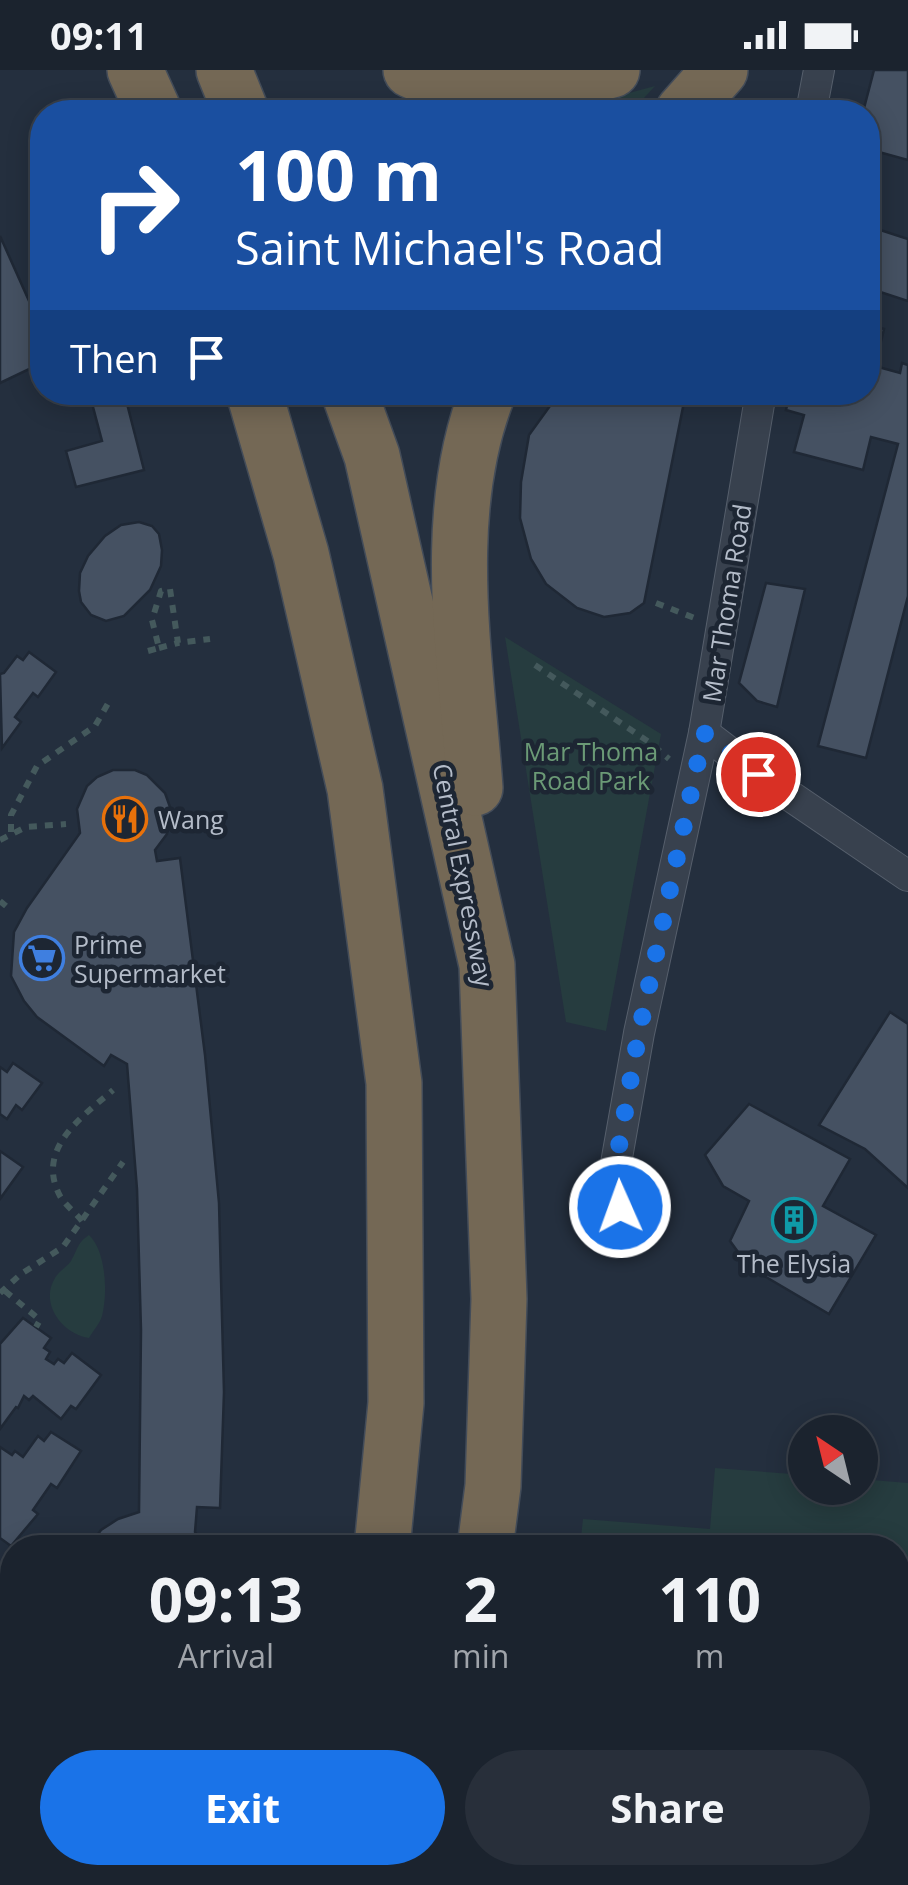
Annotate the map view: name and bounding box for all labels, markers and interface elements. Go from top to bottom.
text: 09:11 [50,9,148,61]
text: 100 m [235,126,442,222]
icon: right [70,140,200,270]
text: Saint Michael's Road [235,217,664,278]
icon: arrive [179,330,234,385]
text: Then [70,332,159,384]
street label: Mar Thoma Road [694,501,758,705]
pin [716,732,801,817]
park label: Mar Thoma Road Park [524,734,658,797]
icon: arrive [731,747,786,802]
street label: Central Expressway [426,760,502,990]
restaurant icon: Wang [102,796,148,842]
place label: Wang [158,802,224,836]
place label: Prime Supermarket [74,927,226,990]
supermarket icon: Prime Supermarket [19,935,65,981]
position arrow [568,1155,672,1259]
building icon: The Elysia [771,1197,817,1243]
place label: The Elysia [737,1246,851,1280]
north arrow [788,1415,878,1505]
map controls [788,1415,878,1505]
text: 09:13 [149,1558,303,1640]
text: 2 [464,1558,498,1640]
text: 110 [658,1558,761,1640]
text: Arrival [178,1634,274,1677]
text: min [452,1634,509,1677]
text: m [695,1634,724,1677]
button: Exit [40,1750,445,1865]
button: Share [465,1750,870,1865]

